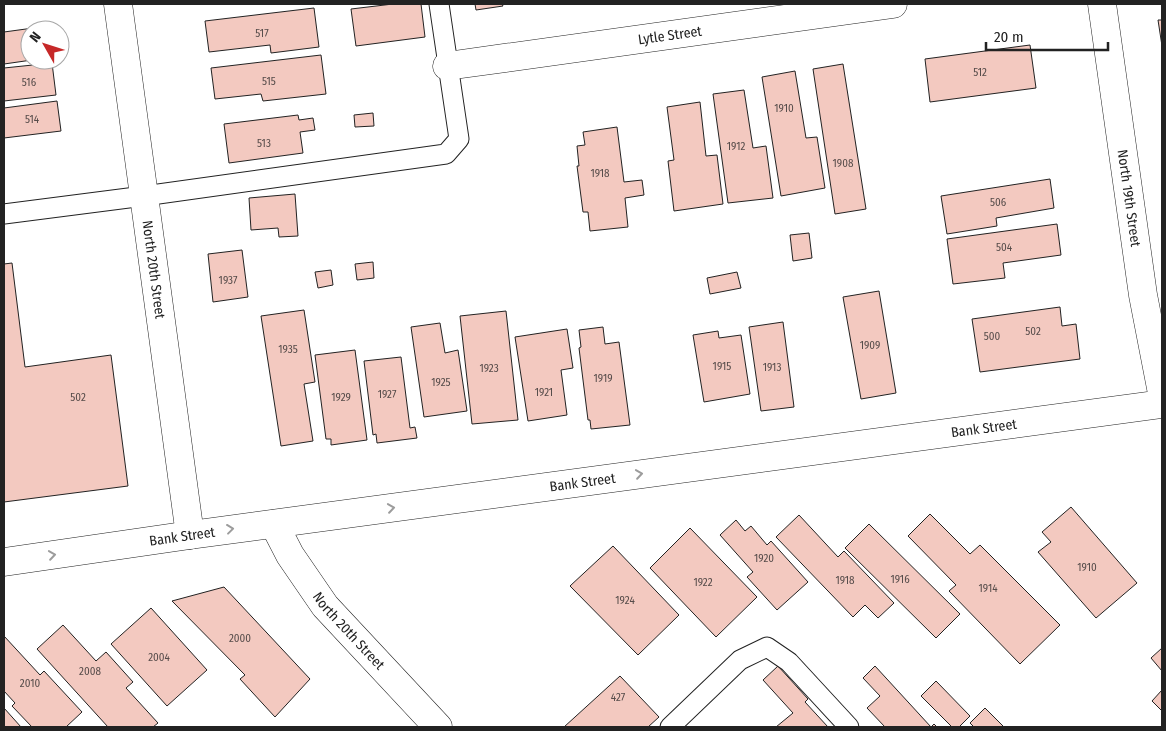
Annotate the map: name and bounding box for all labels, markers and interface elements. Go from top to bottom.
north arrow [20,20,70,70]
scale bar [986,20,1108,52]
street label: Lytle Street [637,22,703,48]
house number: 517 [255,27,269,40]
text: 20 m [994,28,1024,46]
text: N [26,29,45,46]
house number: 512 [973,66,987,79]
house number: 515 [262,75,276,88]
house number: 516 [22,76,37,89]
house number: 1910 [774,102,794,115]
house number: 514 [25,113,40,126]
house number: 513 [257,137,271,150]
house number: 1912 [727,140,745,153]
street label: North 19th Street [1114,148,1145,248]
house number: 1908 [833,157,854,170]
house number: 1918 [590,167,610,180]
house number: 506 [990,196,1007,209]
street label: North 20th Street [139,219,169,320]
house number: 504 [996,241,1013,254]
house number: 1937 [219,274,238,287]
house number: 502 [1025,325,1041,338]
house number: 500 [984,330,1001,343]
house number: 1909 [860,339,880,352]
house number: 1935 [278,343,298,356]
house number: 1915 [713,360,731,373]
house number: 1913 [763,361,781,374]
house number: 1923 [479,362,499,375]
house number: 1919 [593,372,613,385]
house number: 1925 [431,376,451,389]
house number: 1921 [535,386,553,399]
house number: 1927 [378,388,397,401]
house number: 502 [70,391,86,404]
house number: 1929 [331,391,351,404]
street label: Bank Street [950,415,1018,441]
street label: Bank Street [549,469,617,495]
one-way arrow [635,470,643,480]
one-way arrow [388,503,396,514]
street label: Bank Street [148,523,216,549]
one-way arrow [226,525,234,535]
one-way arrow [48,550,56,561]
house number: 1920 [754,552,774,565]
house number: 1910 [1077,561,1097,574]
house number: 1916 [890,573,910,586]
house number: 1918 [835,574,855,587]
house number: 1922 [693,576,713,589]
house number: 1914 [978,582,998,595]
street label: North 20th Street [309,589,389,673]
house number: 1924 [615,594,635,607]
house number: 2000 [229,632,251,645]
house number: 2004 [148,651,170,664]
house number: 2008 [79,665,101,678]
house number: 2010 [20,677,40,690]
house number: 427 [611,691,626,704]

